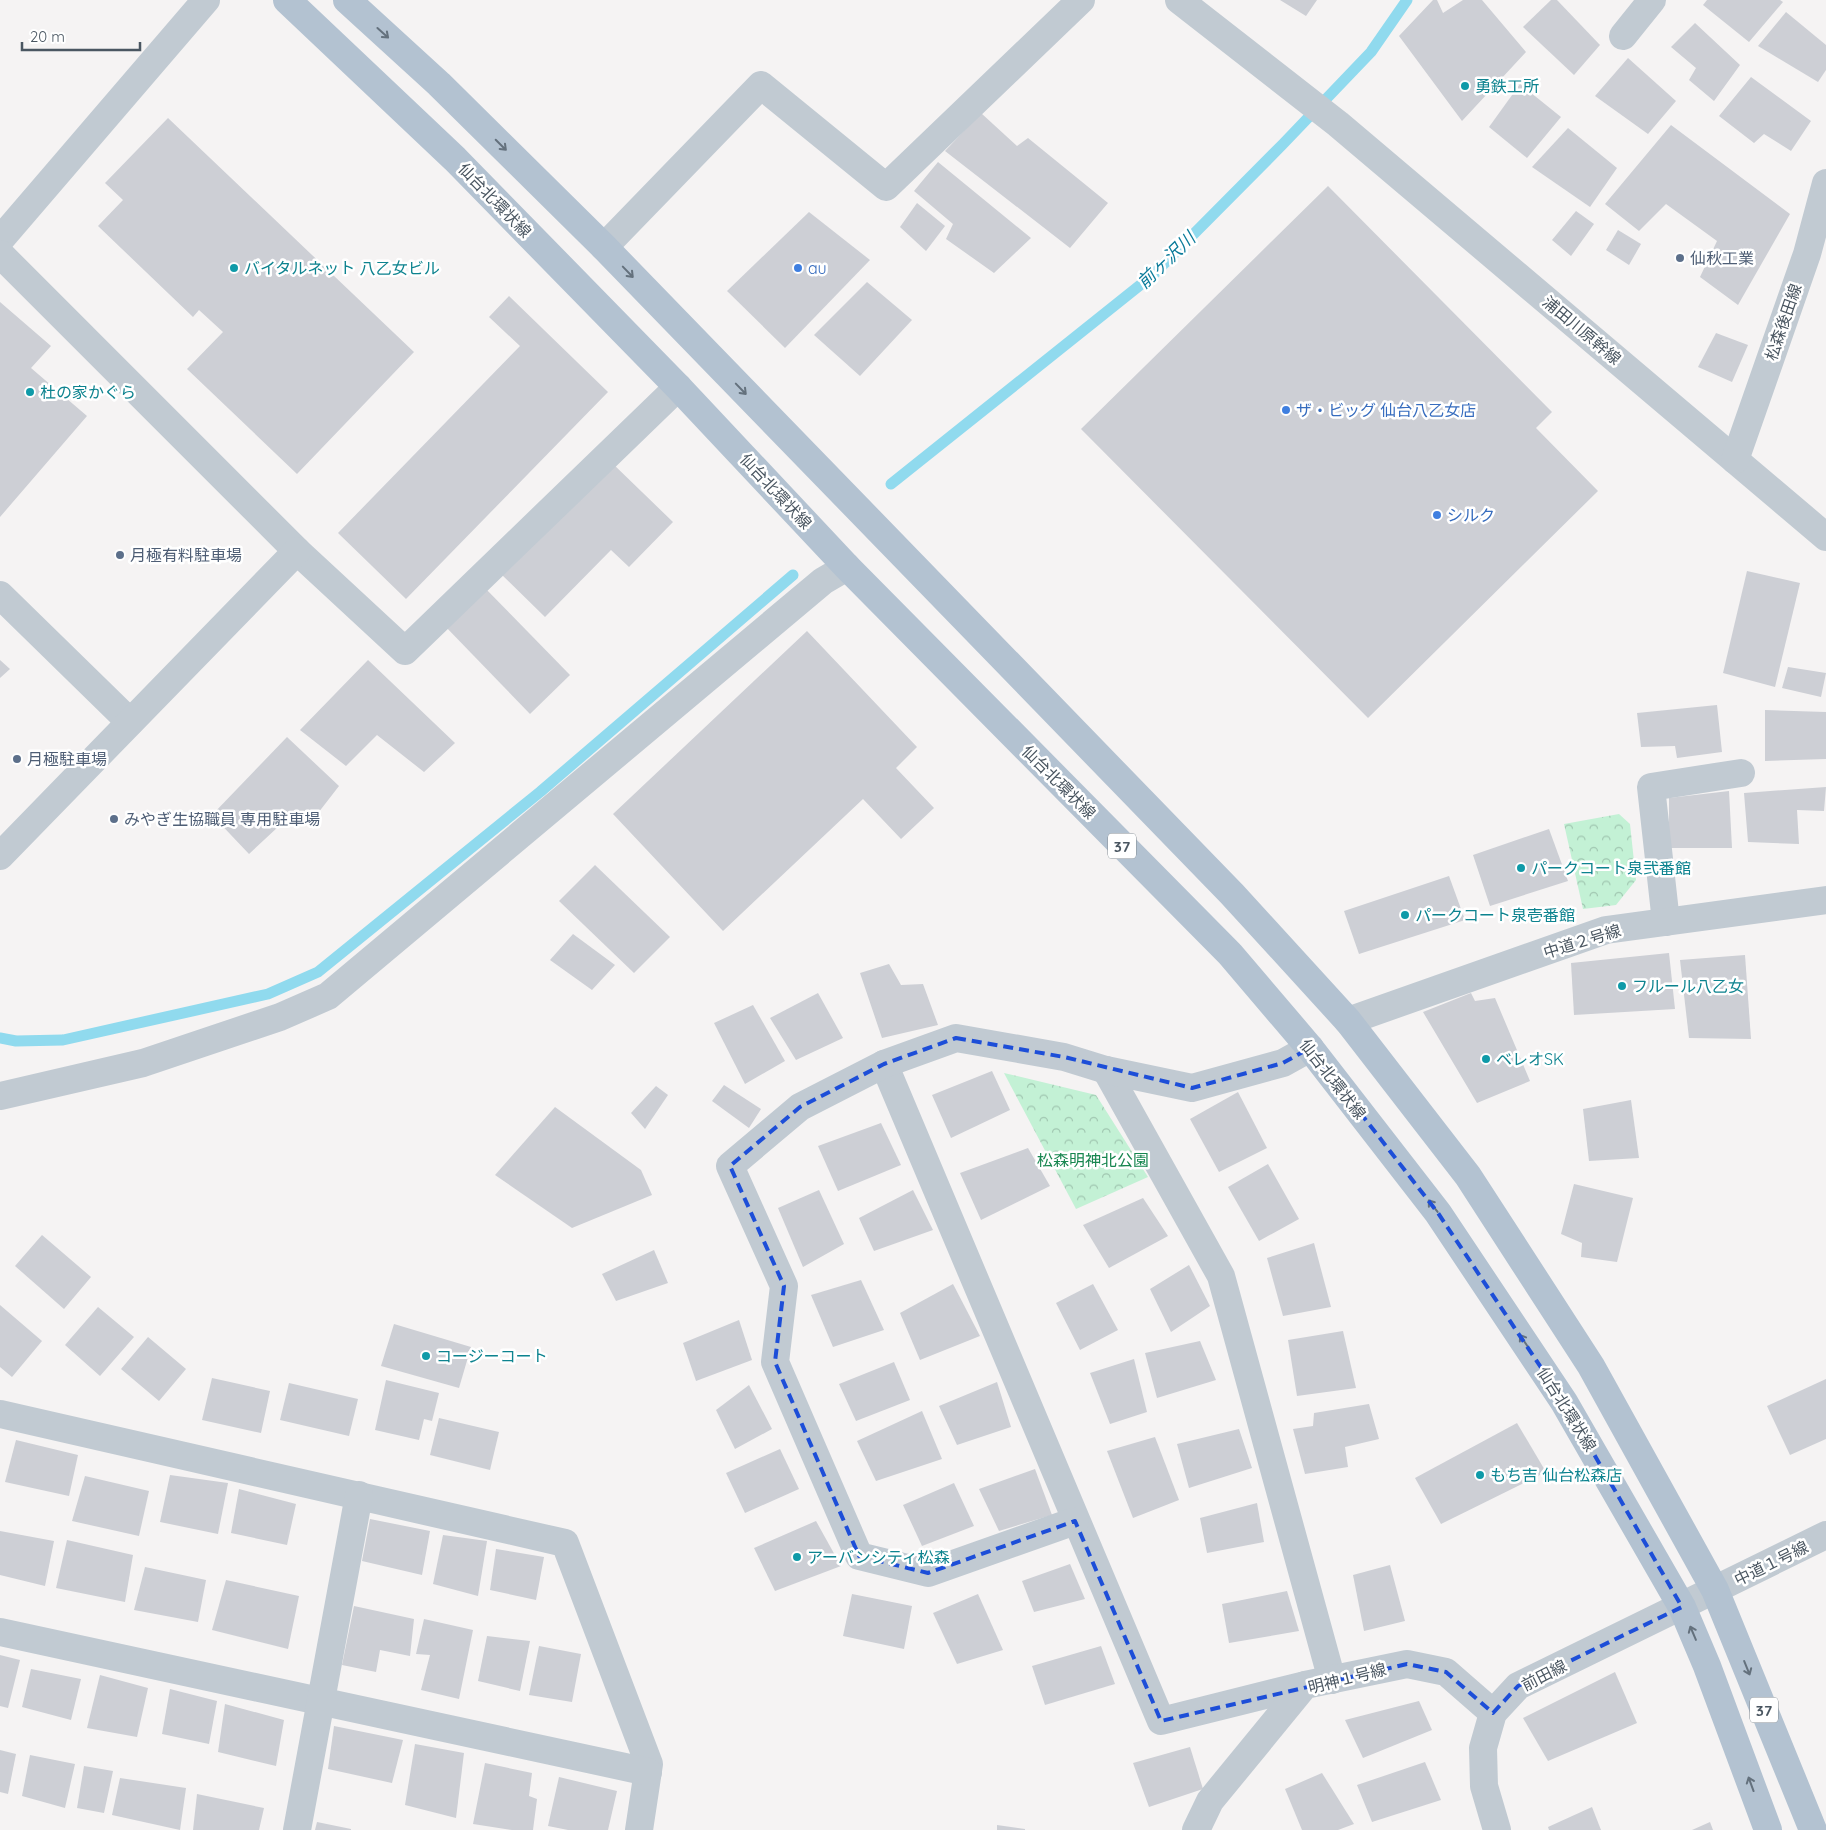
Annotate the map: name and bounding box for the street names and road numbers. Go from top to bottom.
street label: 仙台北環状線 [454,159,536,241]
street label: 松森後田線 [1761,281,1805,363]
street label: 浦田川原幹線 [1539,291,1625,369]
street label: 仙台北環状線 [736,449,816,533]
street label: 仙台北環状線 [1018,741,1100,823]
road number: 37 [1108,834,1136,858]
street label: 中道２号線 [1541,920,1623,962]
street label: 仙台北環状線 [1296,1035,1370,1123]
street label: 仙台北環状線 [1533,1363,1601,1455]
street label: 中道１号線 [1731,1536,1811,1590]
street label: 前田線 [1518,1655,1570,1695]
street label: 明神１号線 [1306,1659,1388,1697]
road number: 37 [1750,1698,1778,1722]

